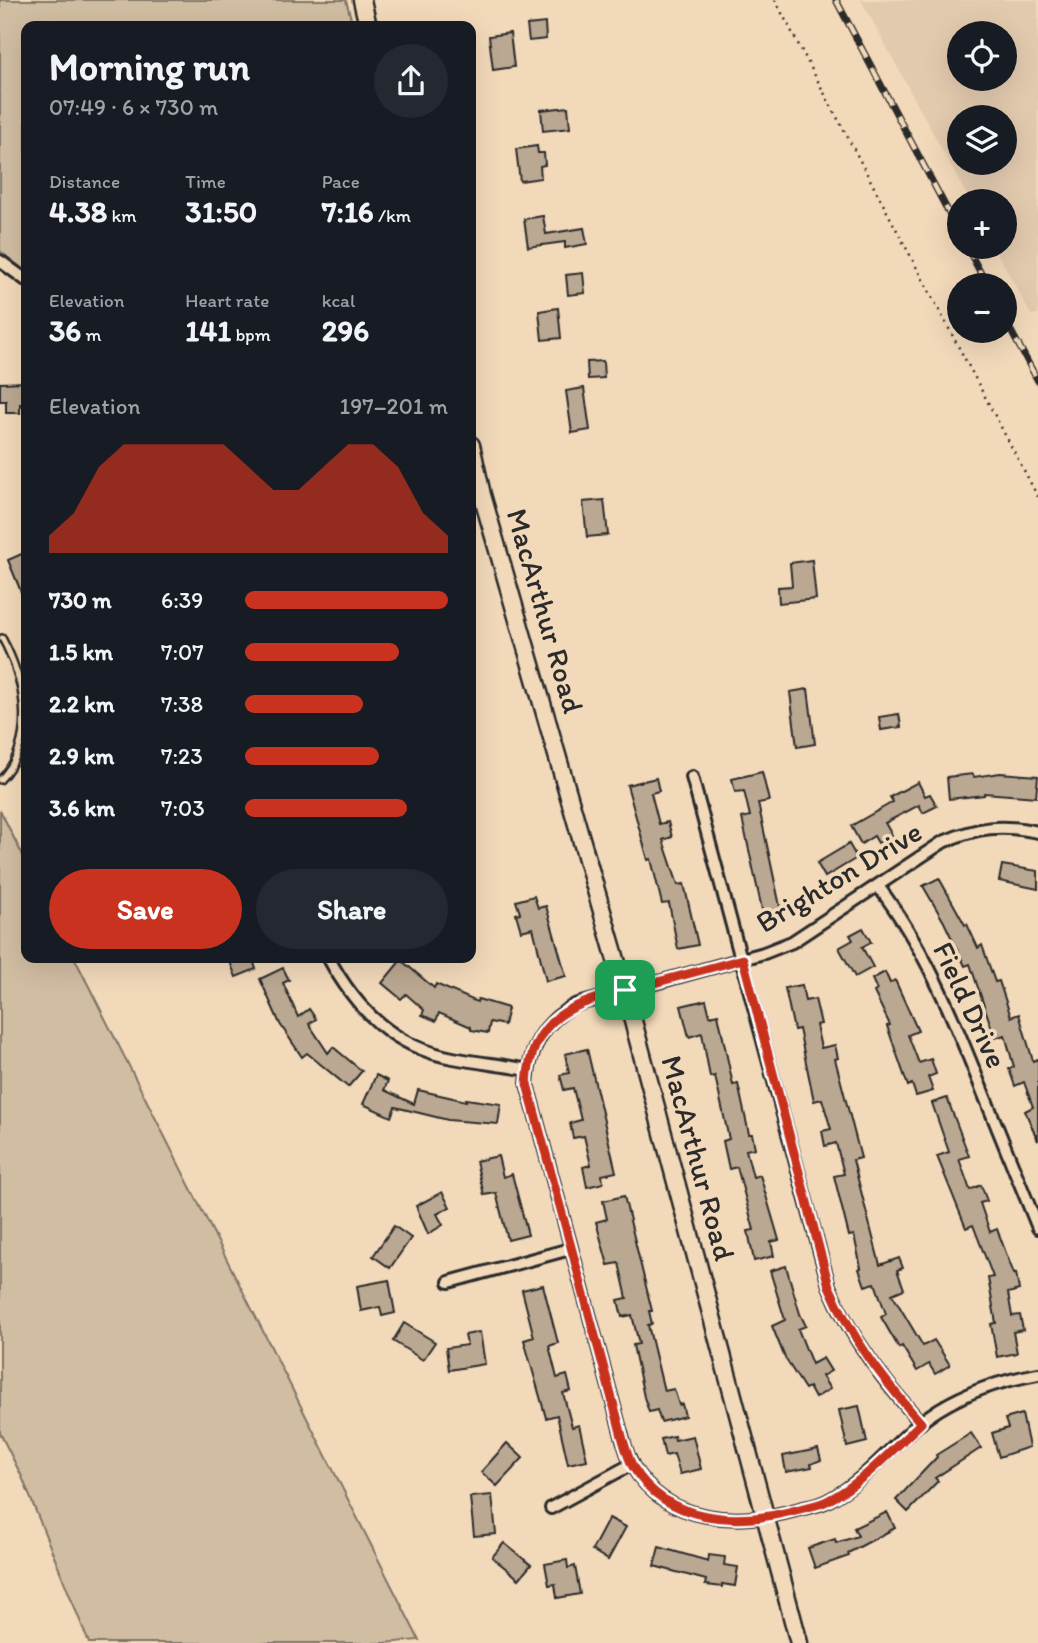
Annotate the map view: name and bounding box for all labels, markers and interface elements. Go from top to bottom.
map controls [947,21,1017,343]
button: locate [947,21,1017,91]
text: Morning run [49,44,250,90]
button: share [374,44,448,118]
text: 07:49 · 6 × 730 m [49,93,218,121]
button: layers [947,105,1017,175]
text: Distance [49,170,120,193]
text: Time [185,170,226,193]
text: Pace [322,170,360,193]
button: + [947,189,1017,259]
text: 4.38 [49,193,107,230]
text: 31:50 [185,193,257,230]
text: 7:16 [322,193,374,230]
text: km [107,204,137,227]
text: /km [374,204,411,227]
button: − [947,273,1017,343]
text: Elevation [49,289,125,312]
text: Heart rate [185,289,269,312]
text: kcal [322,289,355,312]
text: 36 [49,312,81,349]
text: 141 [185,312,231,349]
text: 296 [322,312,369,349]
text: m [81,323,102,346]
text: bpm [231,323,271,346]
text: Elevation [49,392,140,420]
text: 197–201 m [340,392,448,420]
street label: MacArthur Road [499,504,592,717]
text: 730 m [49,586,112,614]
text: 6:39 [161,586,203,614]
text: 1.5 km [49,638,113,666]
text: 7:07 [161,638,204,666]
text: 2.2 km [49,690,114,718]
text: 7:38 [161,690,203,718]
text: 2.9 km [49,742,114,770]
text: 7:23 [161,742,203,770]
text: 3.6 km [49,794,115,822]
text: 7:03 [161,794,205,822]
street label: Brighton Drive [749,813,928,941]
button: Save [49,869,242,949]
button: Share [256,869,448,949]
street label: Field Drive [925,936,1016,1074]
pin [595,960,655,1020]
icon: arrive [606,971,644,1009]
street label: MacArthur Road [653,1051,744,1265]

